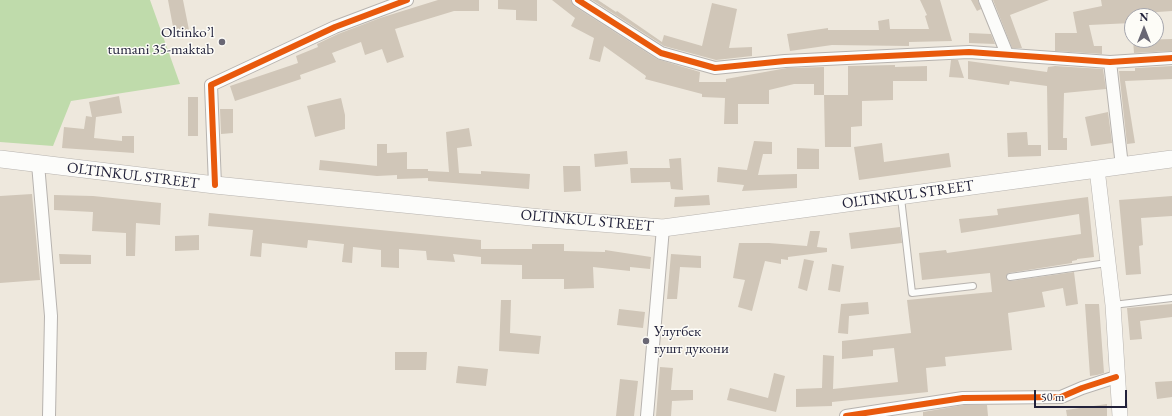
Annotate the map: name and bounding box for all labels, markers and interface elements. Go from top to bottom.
north arrow [1124,8,1164,48]
text: N [1140,10,1148,24]
place label: Oltinko’l tumani 35-maktab [108,24,214,59]
marker: Oltinko’l tumani 35-maktab [217,37,227,47]
street label: OLTINKUL STREET [66,159,200,193]
street label: OLTINKUL STREET [841,177,975,213]
street label: OLTINKUL STREET [520,206,654,236]
place label: Улугбек гушт дукони [654,323,729,358]
marker: Улугбек гушт дукони [641,336,651,346]
scale bar [1036,382,1129,408]
text: 50 m [1041,389,1064,405]

